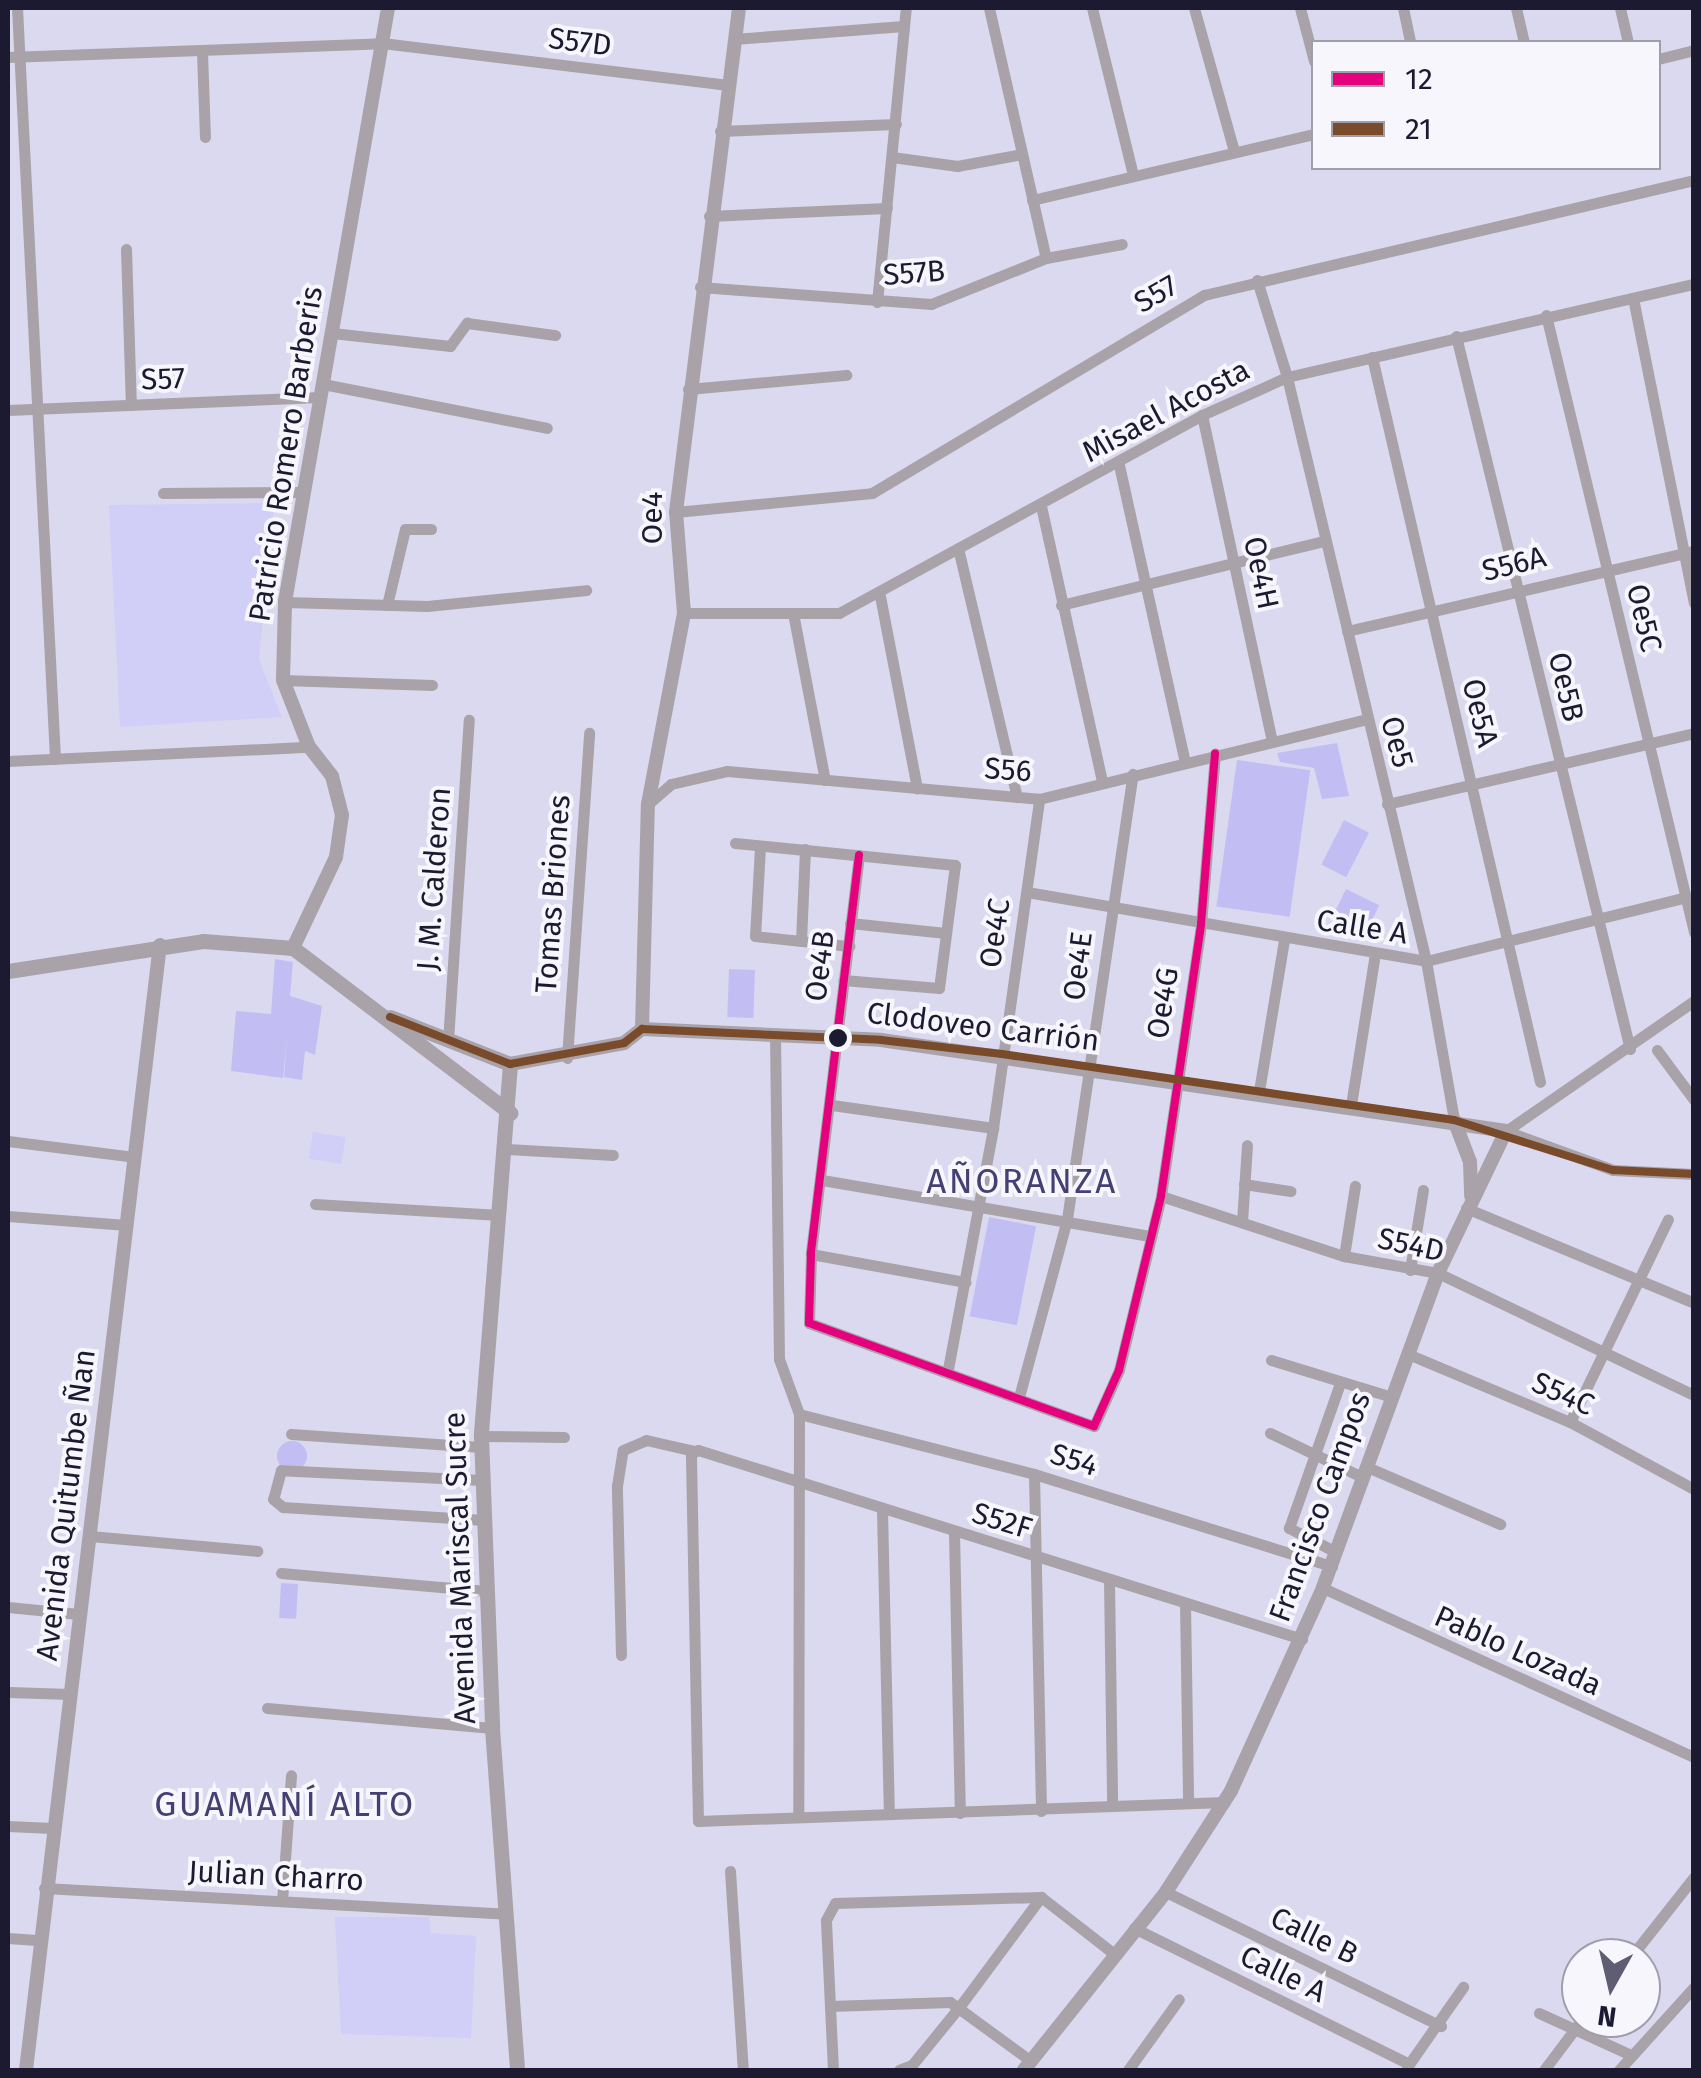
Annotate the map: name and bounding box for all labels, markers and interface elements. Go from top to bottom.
street label: S57D [546,20,614,64]
legend [1311,40,1661,170]
text: 12 [1405,61,1433,97]
text: 21 [1405,111,1432,147]
street label: S57B [882,253,946,293]
street label: S57 [1128,267,1184,321]
street label: Patricio Romero Barberis [242,284,330,624]
street label: Misael Acosta [1076,352,1256,470]
street label: S57 [140,360,186,398]
street label: Oe4 [634,491,670,545]
street label: Oe4H [1236,533,1286,613]
street label: S56A [1478,539,1550,589]
street label: Oe5C [1619,581,1669,655]
street label: Oe5B [1541,649,1591,725]
street label: Oe5A [1454,675,1506,751]
street label: Oe5 [1373,712,1421,772]
street label: S56 [983,750,1033,790]
street label: J. M. Calderon [410,786,458,972]
street label: Tomas Briones [528,794,578,994]
street label: Oe4C [972,896,1018,970]
street label: Calle A [1314,902,1410,952]
street label: Oe4B [798,928,842,1004]
street label: Oe4E [1056,930,1100,1002]
street label: Oe4G [1140,965,1186,1041]
street label: Clodoveo Carrión [865,995,1101,1059]
unlabelled marker [828,1028,848,1048]
district label: AÑORANZA [926,1160,1118,1202]
street label: S54D [1375,1220,1447,1270]
street label: Avenida Quitumbe Ñan [29,1347,103,1663]
street label: S54C [1526,1365,1600,1423]
street label: Francisco Campos [1262,1387,1378,1627]
street label: Avenida Mariscal Sucre [437,1411,483,1725]
street label: S54 [1046,1436,1102,1484]
street label: S52F [968,1495,1036,1547]
street label: Pablo Lozada [1429,1598,1607,1704]
district label: GUAMANÍ ALTO [154,1783,416,1825]
street label: Julian Charro [187,1853,365,1899]
street label: Calle B [1265,1900,1363,1972]
street label: Calle A [1234,1938,1332,2010]
north arrow [1561,1938,1661,2038]
text: N [1596,1999,1619,2034]

